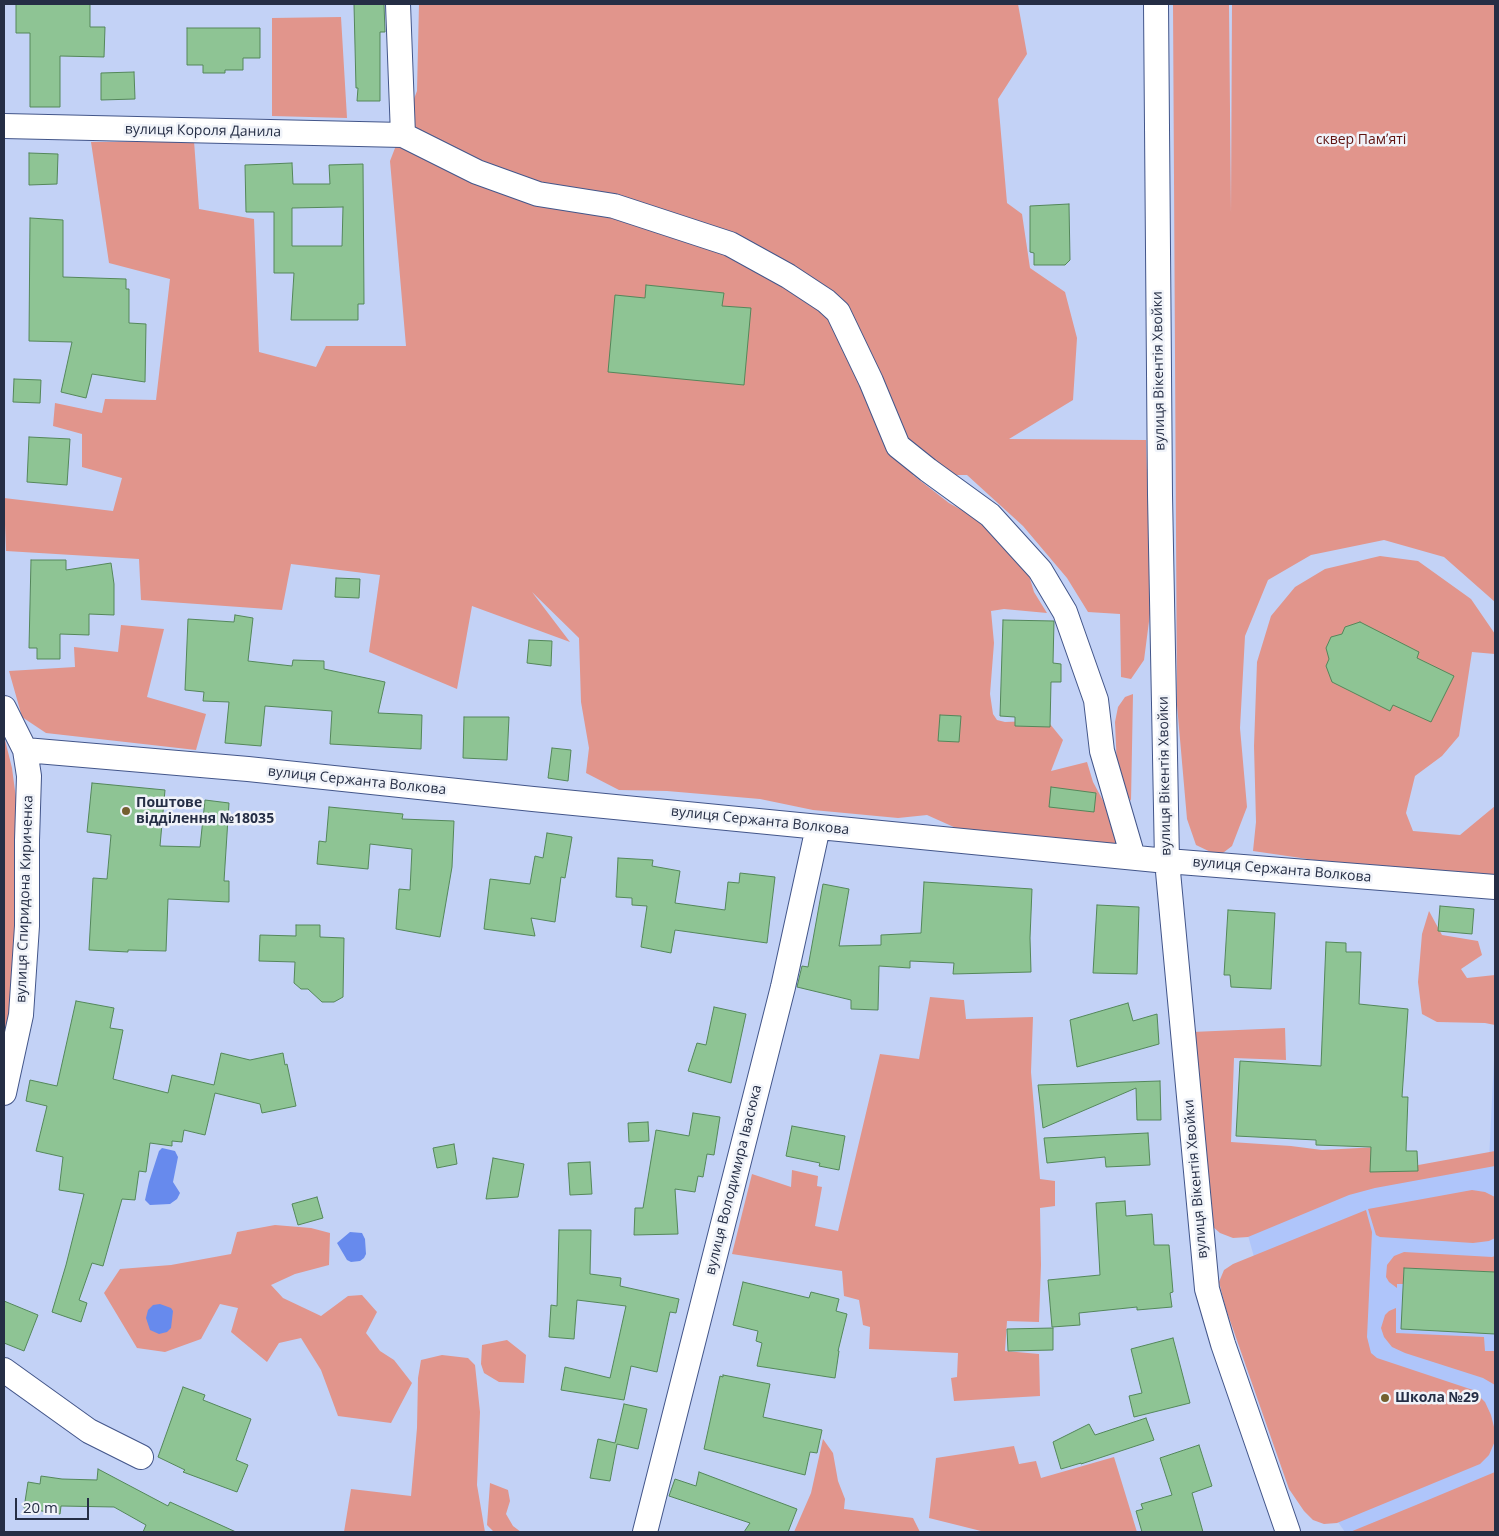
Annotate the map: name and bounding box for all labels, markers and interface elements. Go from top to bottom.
street label: вулиця Короля Данила [125,121,281,141]
park label: сквер Памʼяті [1316,132,1406,148]
street label: вулиця Вікентія Хвойки [1149,291,1169,451]
street label: вулиця Вікентія Хвойки [1155,696,1175,856]
street label: вулиця Сержанта Волкова [267,763,447,799]
street label: вулиця Спиридона Кириченка [13,795,37,1003]
place label: Поштове відділення №18035 [136,795,274,828]
street label: вулиця Сержанта Волкова [670,803,850,839]
marker: Поштове відділення №18035 [120,805,132,817]
street label: вулиця Сержанта Волкова [1192,854,1372,886]
street label: вулиця Володимира Івасюка [702,1083,766,1277]
street label: вулиця Вікентія Хвойки [1181,1099,1211,1259]
place label: Школа №29 [1395,1390,1479,1406]
marker: Школа №29 [1379,1392,1391,1404]
scale bar [18,1488,91,1520]
text: 20 m [23,1497,58,1517]

